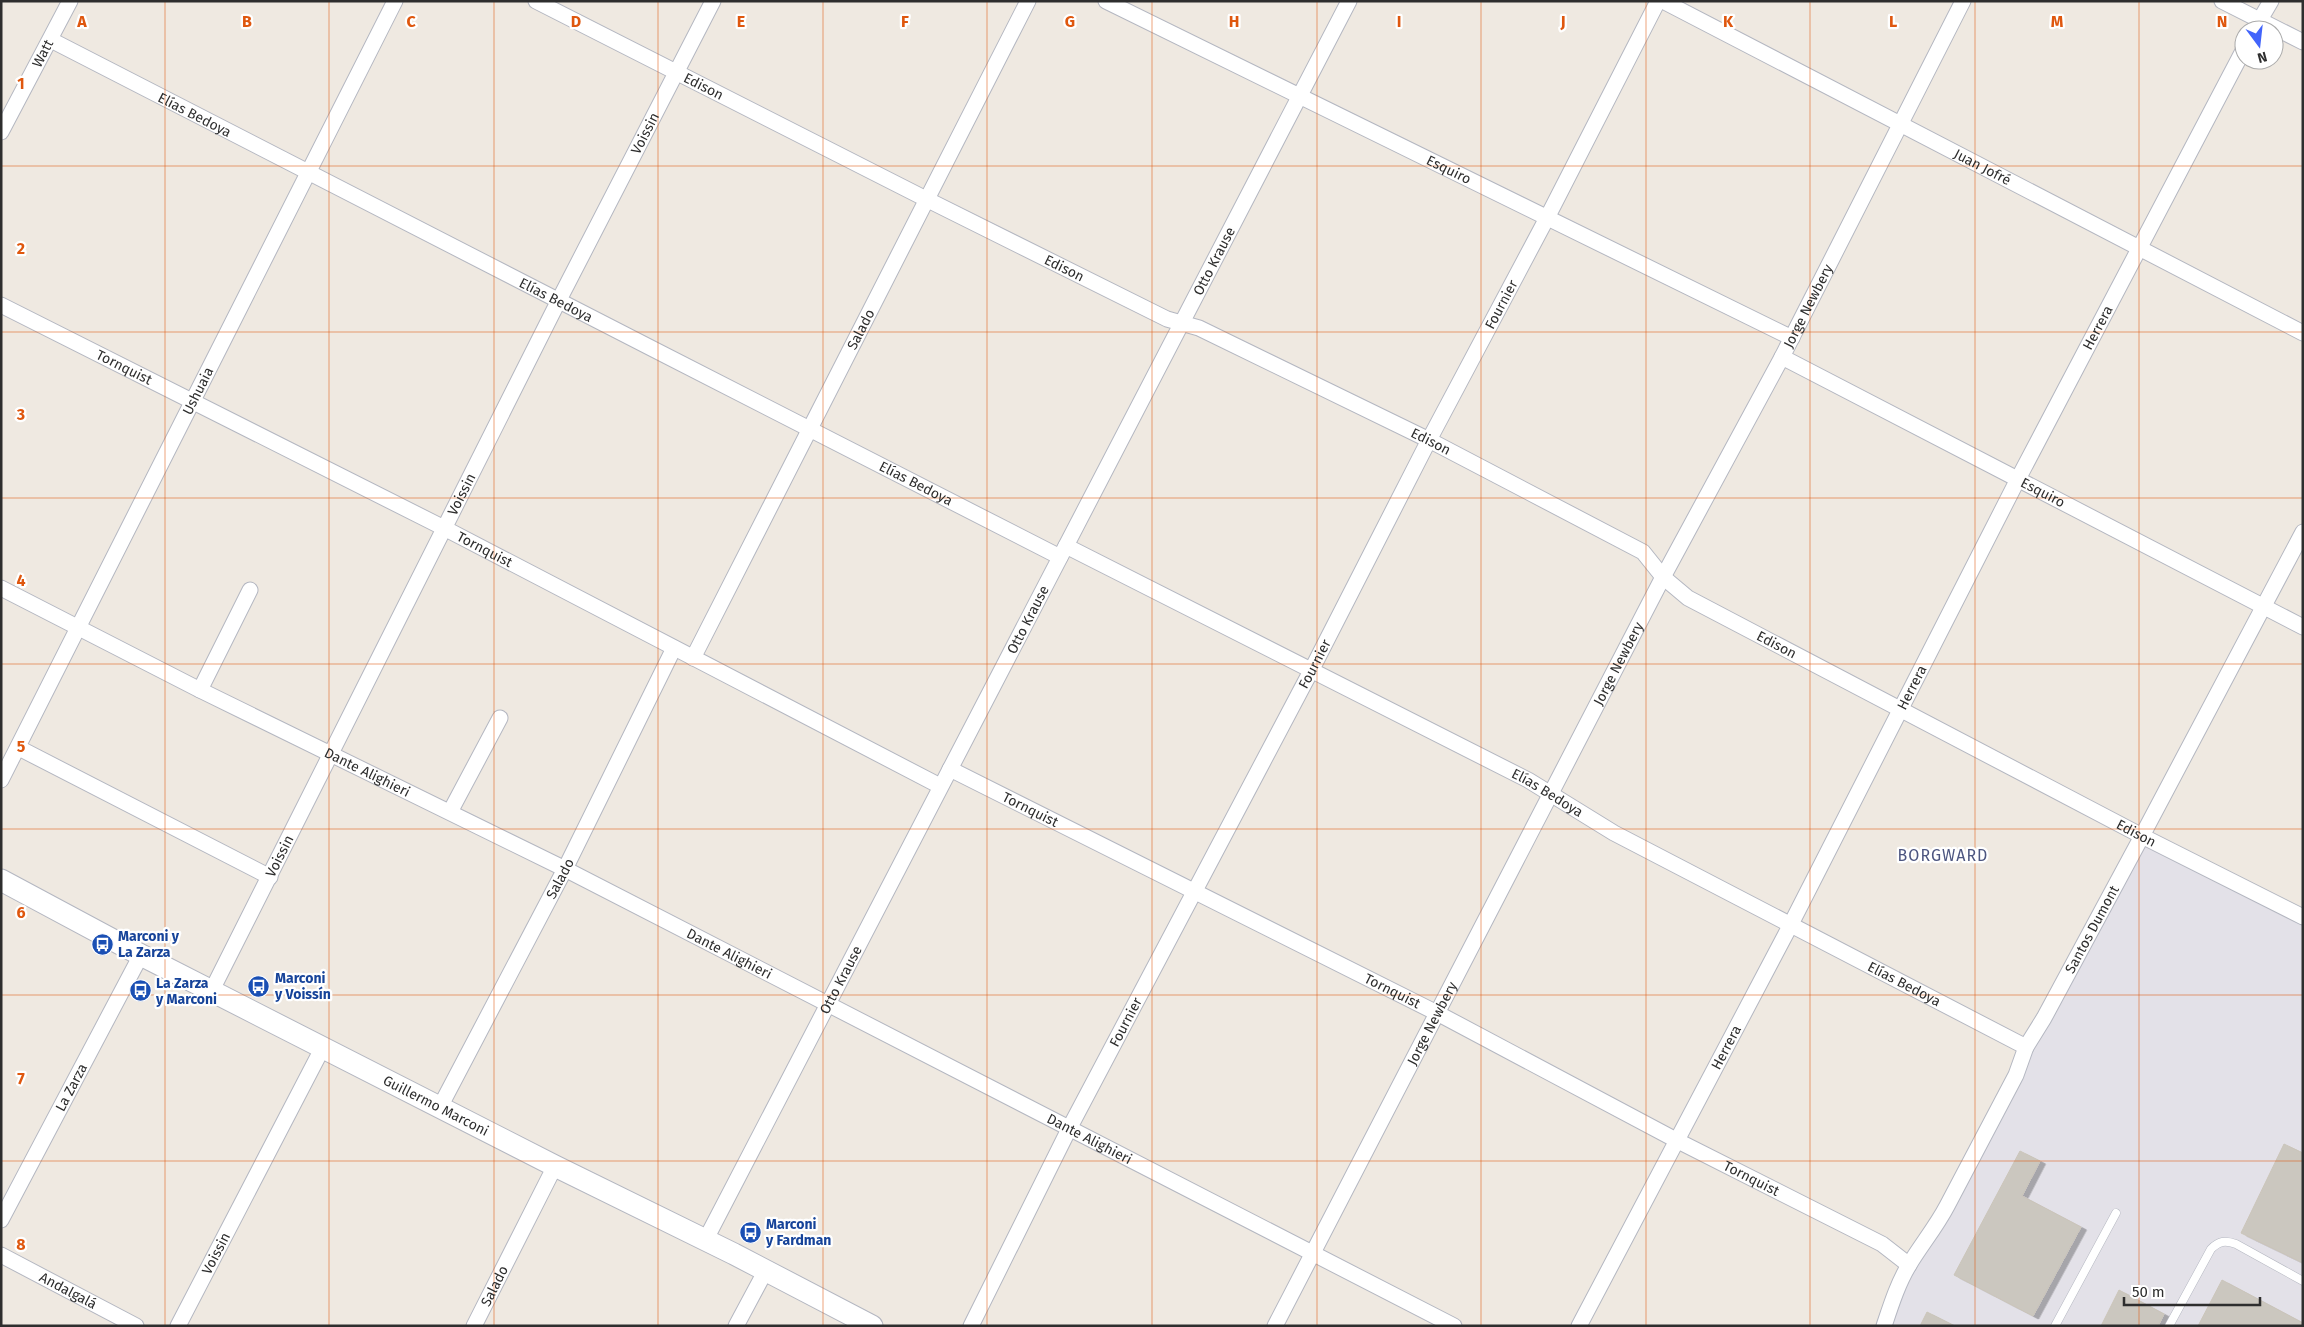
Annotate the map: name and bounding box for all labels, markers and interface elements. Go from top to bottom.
text: A [76,12,87,31]
text: B [242,12,252,31]
text: C [406,12,416,31]
text: D [571,12,581,31]
text: E [737,12,745,31]
text: F [901,12,909,31]
text: G [1065,12,1075,31]
text: H [1229,12,1239,31]
text: I [1397,12,1401,31]
text: J [1559,12,1566,31]
text: K [1723,12,1734,31]
text: L [1889,12,1897,31]
text: M [2051,12,2064,31]
text: N [2217,12,2227,31]
north arrow [2234,20,2284,70]
street label: Watt [28,36,57,70]
text: N [2256,48,2269,66]
street label: Edison [681,69,726,103]
text: 1 [17,74,25,93]
street label: Elías Bedoya [155,89,234,141]
street label: Voissin [627,109,663,157]
street label: Juan Jofré [1951,145,2014,189]
street label: Esquiro [1424,151,1474,188]
street label: Otto Krause [1189,224,1239,298]
text: 2 [17,239,25,258]
street label: Edison [1042,251,1087,285]
street label: Jorge Newbery [1780,261,1836,351]
street label: Elías Bedoya [517,274,596,326]
street label: Fournier [1481,276,1521,332]
street label: Herrera [2079,303,2116,353]
street label: Salado [843,306,878,352]
street label: Tornquist [93,346,156,389]
street label: Ushuaia [179,364,217,418]
text: 3 [16,405,25,424]
street label: Edison [1408,424,1454,458]
street label: Elías Bedoya [877,457,956,509]
street label: Voissin [444,470,479,518]
street label: Esquiro [2018,474,2068,511]
street label: Tornquist [454,528,516,571]
text: 4 [16,571,26,590]
street label: Otto Krause [1003,583,1052,657]
street label: Jorge Newbery [1590,619,1647,708]
street label: Edison [1754,627,1799,662]
street label: Fournier [1295,636,1335,691]
street label: Herrera [1893,662,1930,713]
text: 5 [17,737,26,756]
street label: Dante Alighieri [322,744,413,800]
street label: Elías Bedoya [1509,765,1586,820]
street label: Tornquist [1000,788,1062,831]
street label: Edison [2114,816,2159,850]
street label: Voissin [262,832,297,880]
district label: BORGWARD [1898,846,1988,865]
street label: Salado [542,856,577,902]
street label: Santos Dumont [2061,881,2123,976]
text: 6 [16,903,26,922]
street label: Dante Alighieri [684,925,775,982]
place label: Marconi y La Zarza [118,928,180,961]
bus stop icon: Marconi y La Zarza [90,932,114,956]
street label: Otto Krause [816,943,865,1017]
street label: Elías Bedoya [1865,958,1944,1010]
place label: Marconi y Voissín [274,970,331,1003]
street label: Tornquist [1362,970,1424,1012]
bus stop icon: Marconi y Voissín [247,974,271,998]
place label: La Zarza y Marconi [155,975,217,1008]
bus stop icon: La Zarza y Marconi [128,979,152,1003]
street label: Jorge Newbery [1403,979,1461,1068]
street label: Fournier [1105,994,1146,1050]
street label: Herrera [1707,1022,1745,1072]
street label: La Zarza [51,1061,91,1114]
text: 7 [17,1069,25,1088]
street label: Guillermo Marconi [380,1071,492,1139]
street label: Dante Alighieri [1044,1110,1135,1168]
street label: Tornquist [1721,1157,1783,1200]
place label: Marconi y Fardman [765,1216,831,1249]
bus stop icon: Marconi y Fardman [738,1220,762,1244]
street label: Voissin [198,1229,234,1277]
text: 8 [16,1235,26,1254]
street label: Salado [477,1263,512,1309]
street label: Andalgalá [37,1268,100,1312]
scale bar [2124,1274,2260,1306]
text: 50 m [2132,1283,2165,1301]

